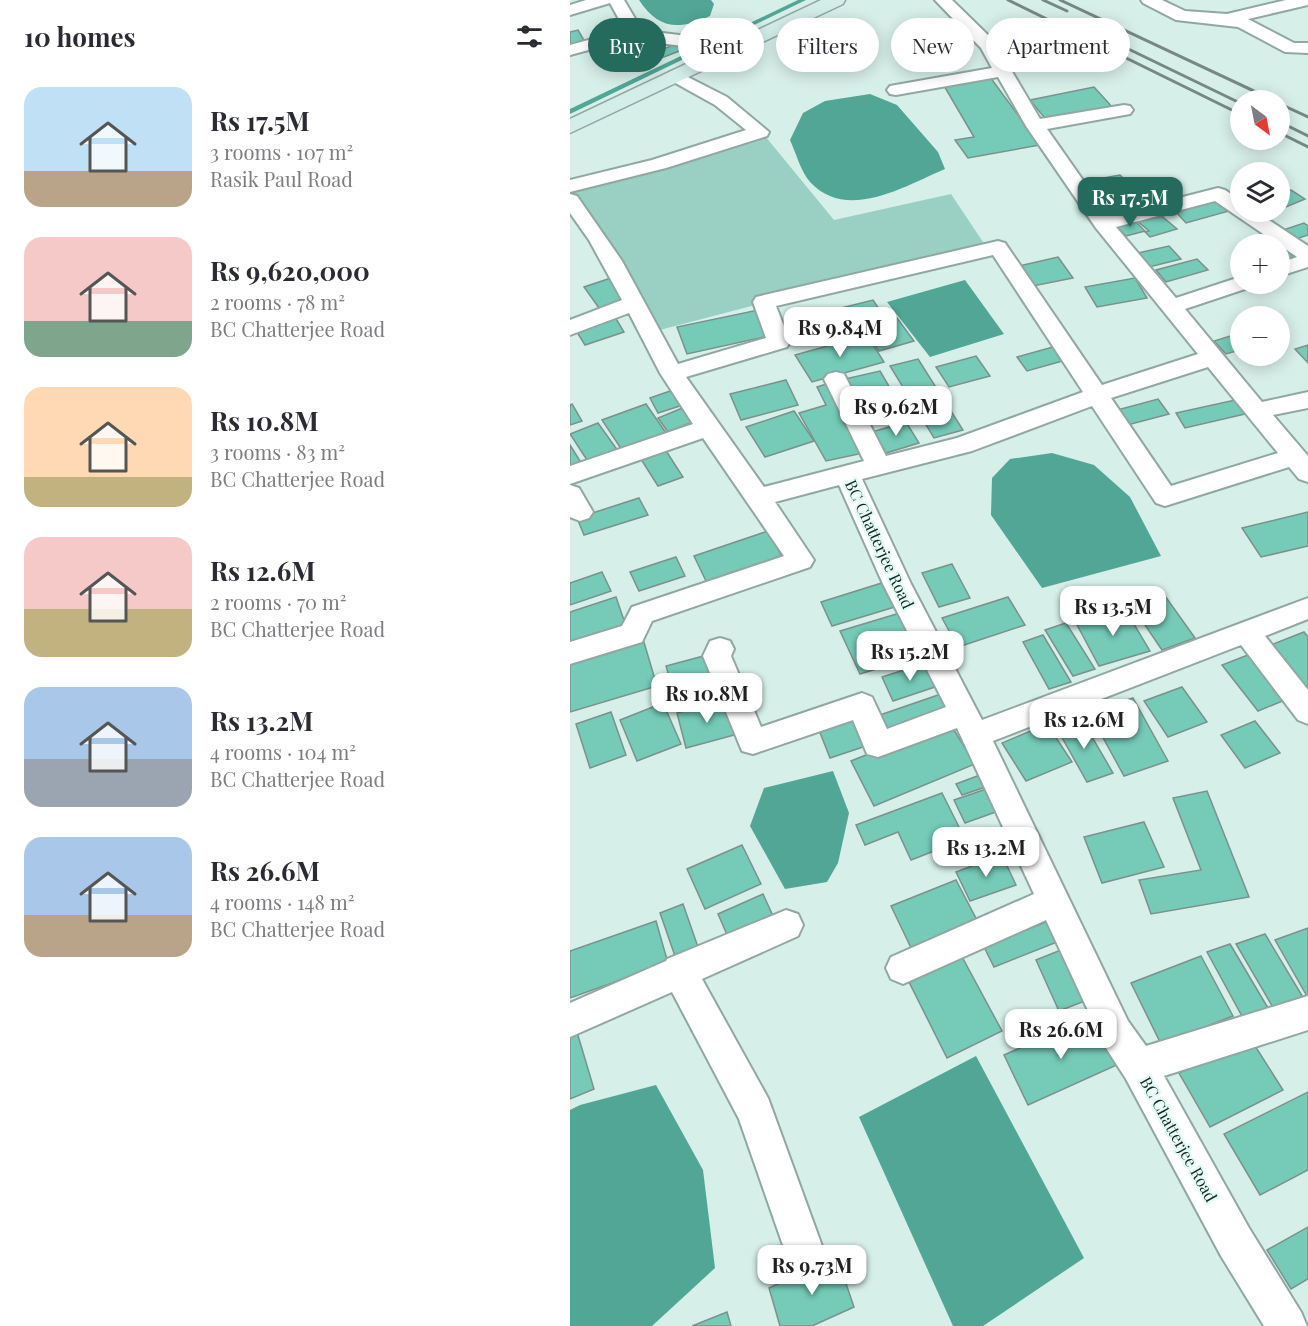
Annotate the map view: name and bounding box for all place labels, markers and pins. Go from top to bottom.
pin: Rs 17.5M [1068,177,1192,228]
pin: Rs 9.84M [778,307,902,358]
pin: Rs 9.62M [834,386,958,437]
pin: Rs 13.5M [1051,586,1175,637]
pin: Rs 15.2M [848,631,972,682]
pin: Rs 10.8M [645,673,769,724]
pin: Rs 12.6M [1022,699,1146,750]
pin: Rs 13.2M [924,827,1048,878]
pin: Rs 26.6M [999,1009,1123,1060]
pin: Rs 9.73M [750,1245,874,1296]

